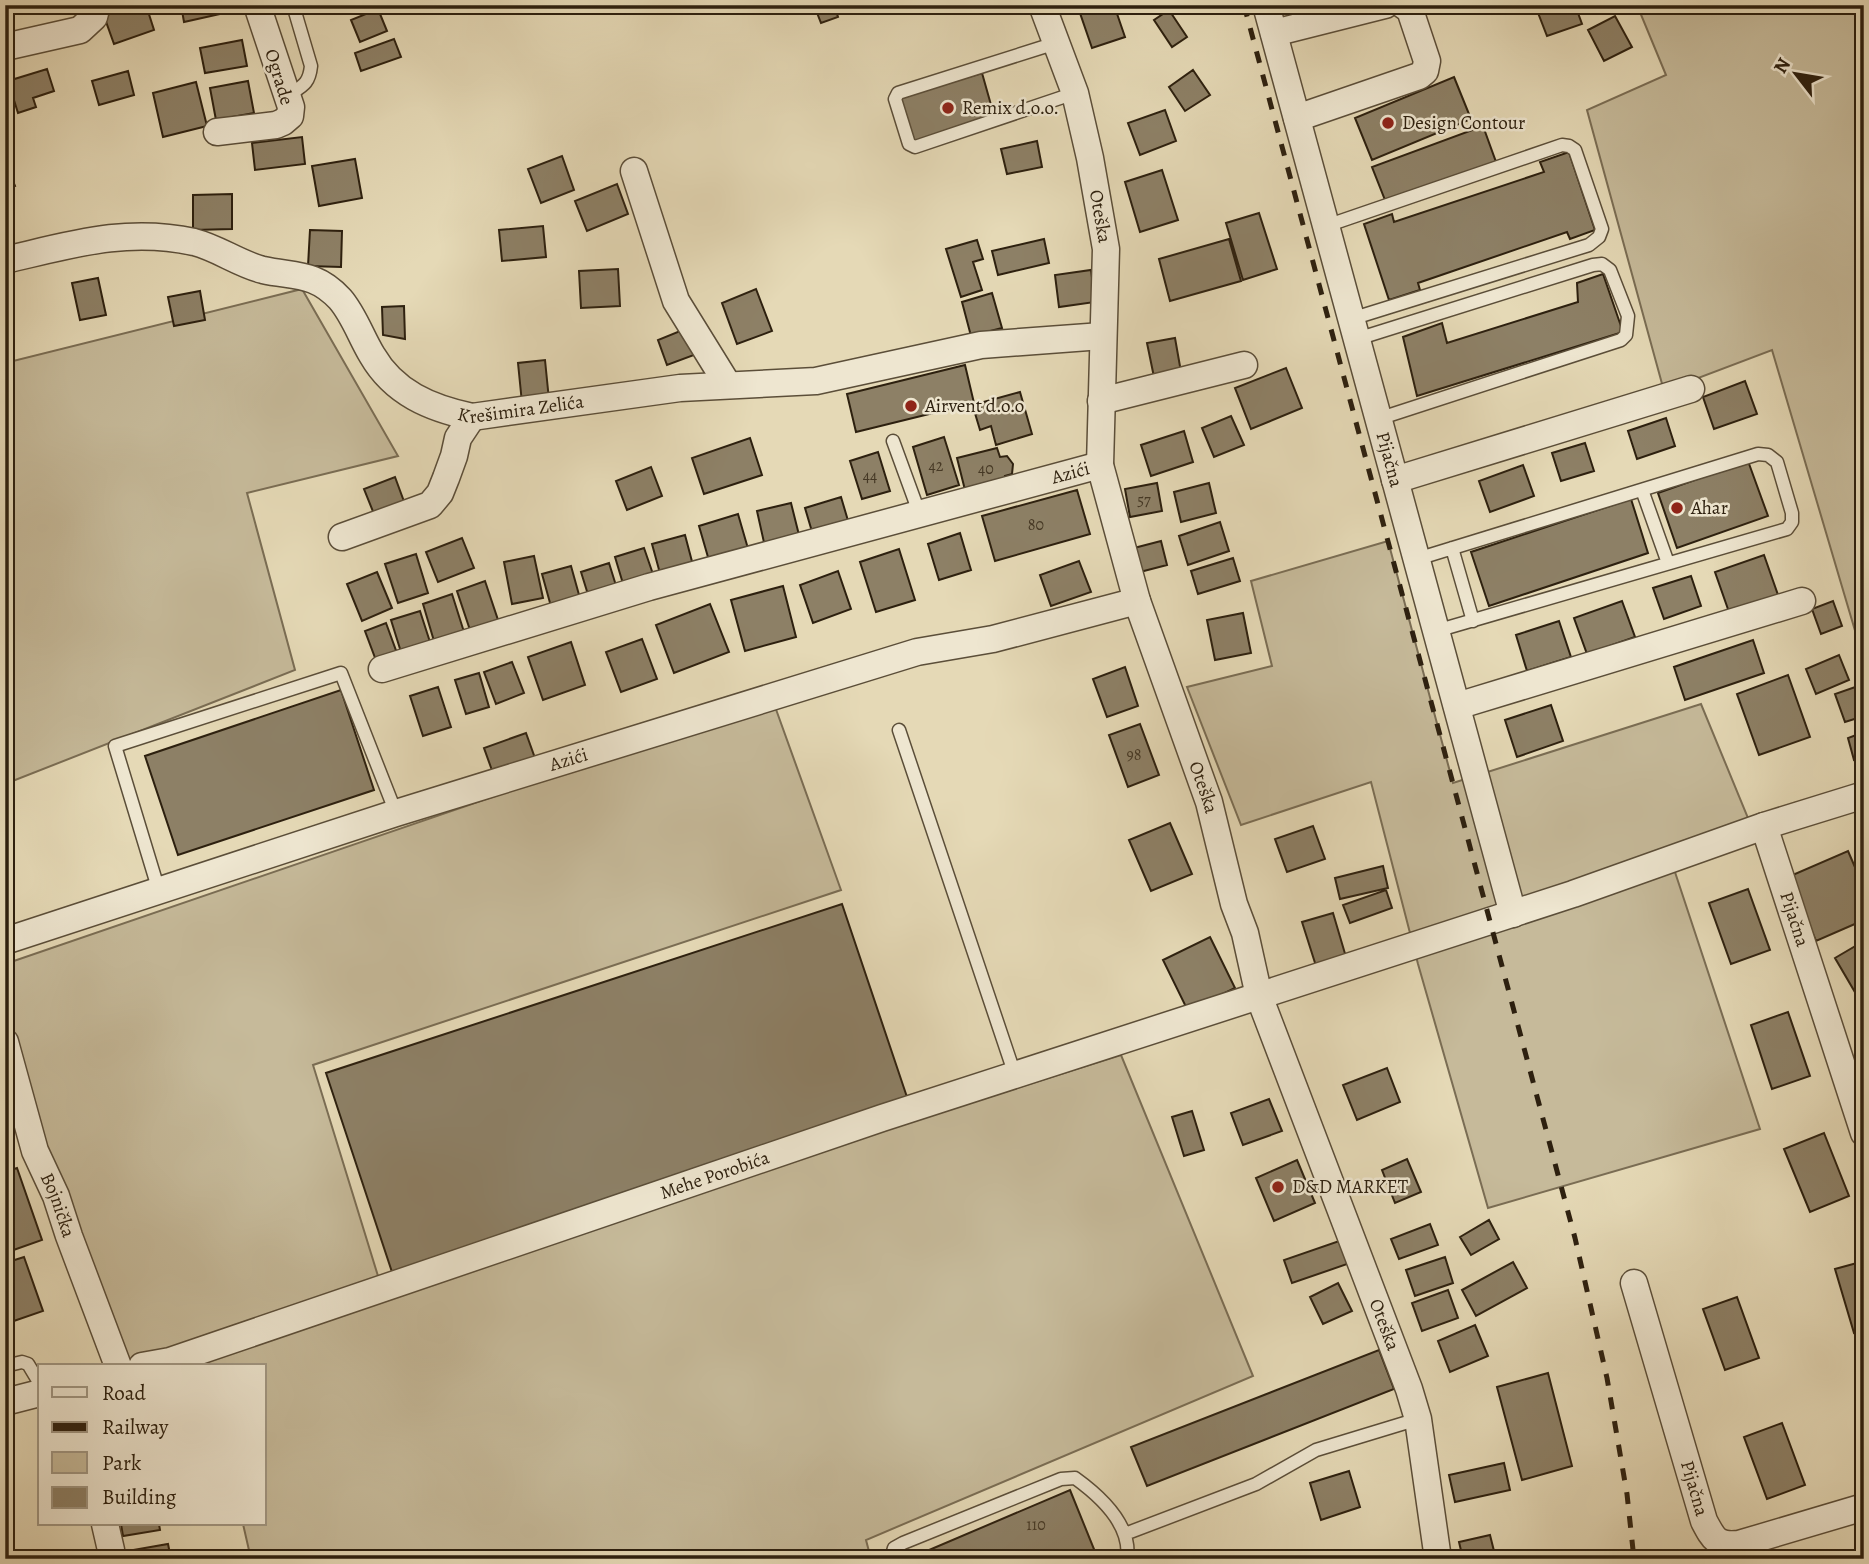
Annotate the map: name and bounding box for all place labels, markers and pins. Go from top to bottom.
place label: Remix d.o.o. [962,95,1059,121]
marker: Remix d.o.o. [940,100,956,116]
place label: Design Contour [1402,110,1525,136]
marker: Design Contour [1380,115,1396,131]
place label: Airvent d.o.o [924,393,1024,419]
marker: Airvent d.o.o [903,398,919,414]
place label: Ahar [1690,495,1728,521]
marker: Ahar [1669,500,1685,516]
place label: D&D MARKET [1292,1174,1409,1200]
marker: D&D MARKET [1270,1179,1286,1195]

